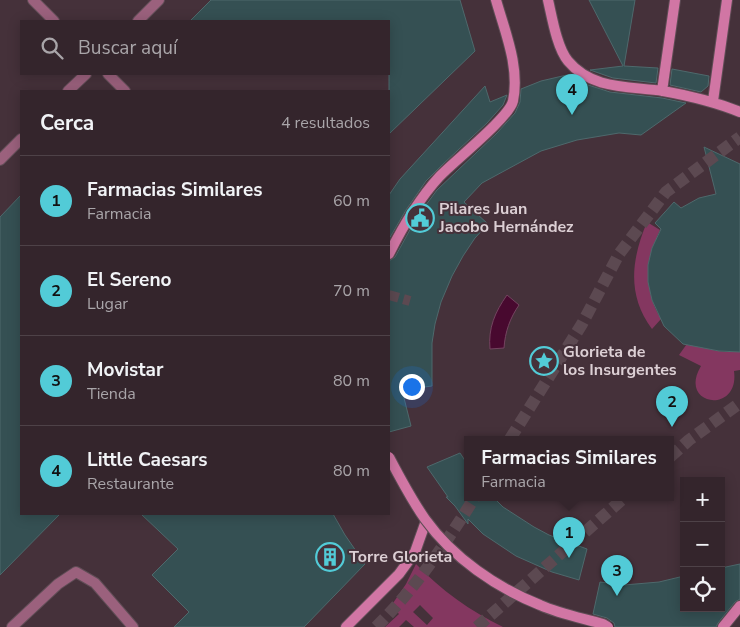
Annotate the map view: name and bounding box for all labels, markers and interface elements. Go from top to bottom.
search box [20,20,390,75]
icon: search [38,34,66,62]
text: Buscar aquí [78,35,177,61]
pin: 4 [556,74,588,115]
text: Cerca [40,109,94,137]
text: 4 resultados [281,112,370,134]
text: Farmacias Similares [87,177,262,203]
text: 1 [51,190,61,212]
text: 60 m [333,190,370,212]
place label: Pilares Juan Jacobo Hernández [438,198,574,238]
text: Farmacia [87,203,151,225]
public building icon: Pilares Juan Jacobo Hernández [405,203,435,233]
text: El Sereno [87,267,171,293]
text: 2 [51,280,61,302]
text: 70 m [333,280,370,302]
text: Lugar [87,293,128,315]
place label: Glorieta de los Insurgentes [563,341,677,381]
place icon: Glorieta de los Insurgentes [529,346,559,376]
text: Movistar [87,357,163,383]
text: 3 [51,370,61,392]
text: 80 m [333,370,370,392]
your location [399,374,425,400]
text: Tienda [87,383,136,405]
pin: 2 [656,386,688,427]
popup [464,436,674,501]
text: Farmacias Similares [481,445,657,471]
text: Little Caesars [87,447,208,473]
text: 4 [51,460,61,482]
text: 80 m [333,460,370,482]
text: Farmacia [481,471,546,493]
text: Restaurante [87,473,174,495]
map controls [680,477,725,612]
button: + [680,477,725,522]
pin: 1 [553,517,585,558]
button: − [680,522,725,567]
building icon: Torre Glorieta [315,542,345,572]
place label: Torre Glorieta [349,546,452,568]
pin: 3 [601,555,633,596]
button: locate [680,567,725,612]

